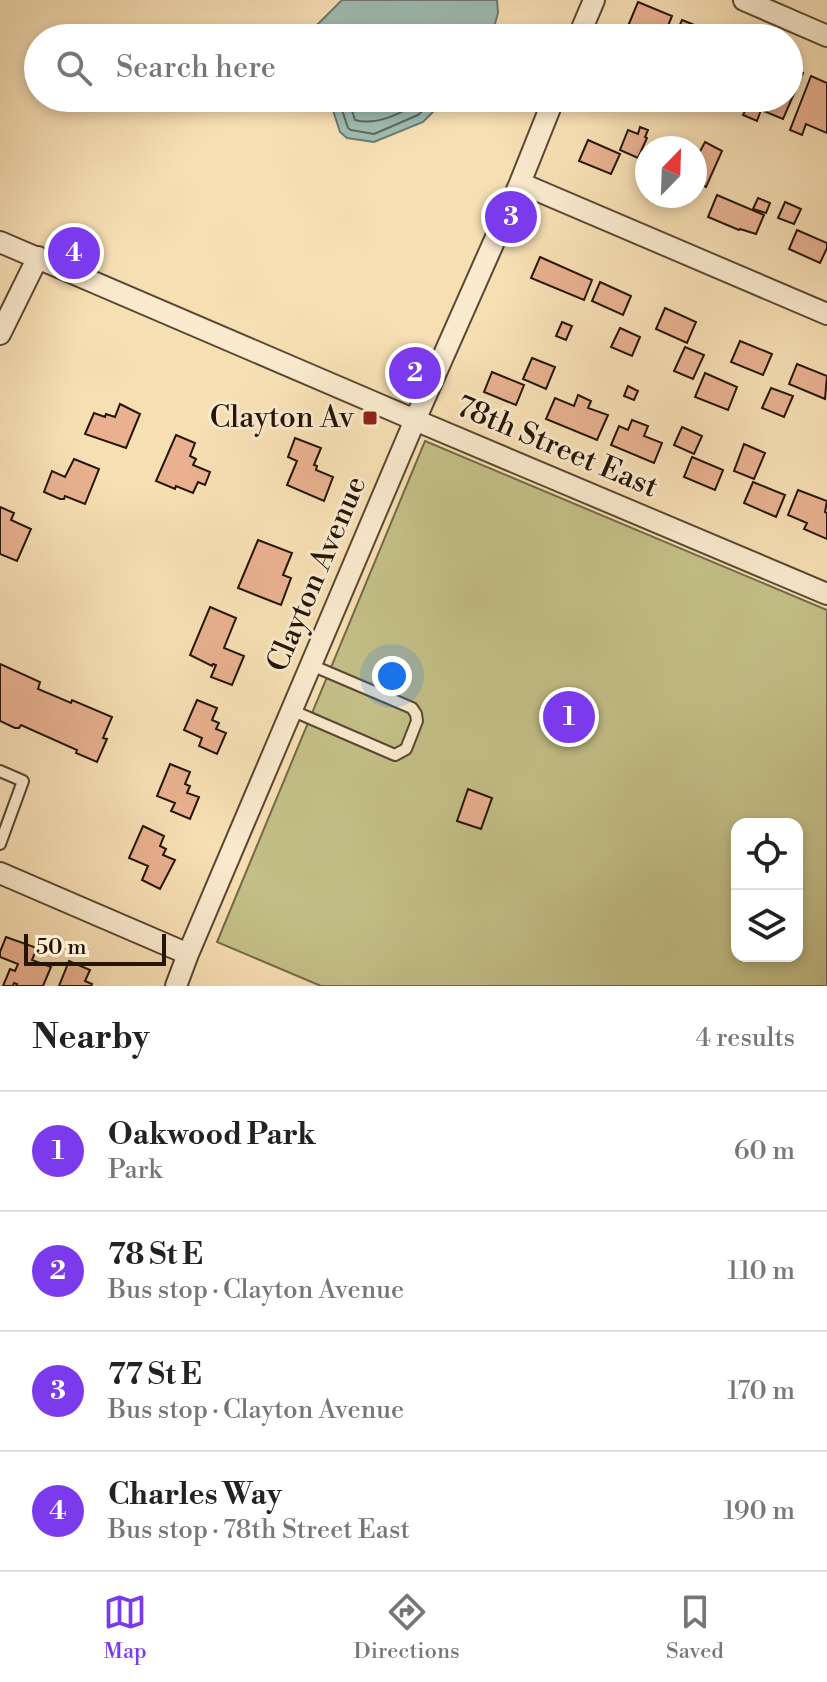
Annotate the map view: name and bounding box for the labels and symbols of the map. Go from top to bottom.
north arrow [635,136,707,208]
pin: 3 [485,187,537,247]
pin: 4 [48,223,100,283]
pin: 2 [389,343,441,403]
street label: 78th Street East [450,387,664,507]
place label: Clayton Av [210,399,355,437]
marker: Clayton Av [361,409,379,427]
street label: Clayton Avenue [259,470,375,678]
your location [372,656,412,696]
pin: 1 [543,687,595,747]
scale bar [24,930,166,966]

